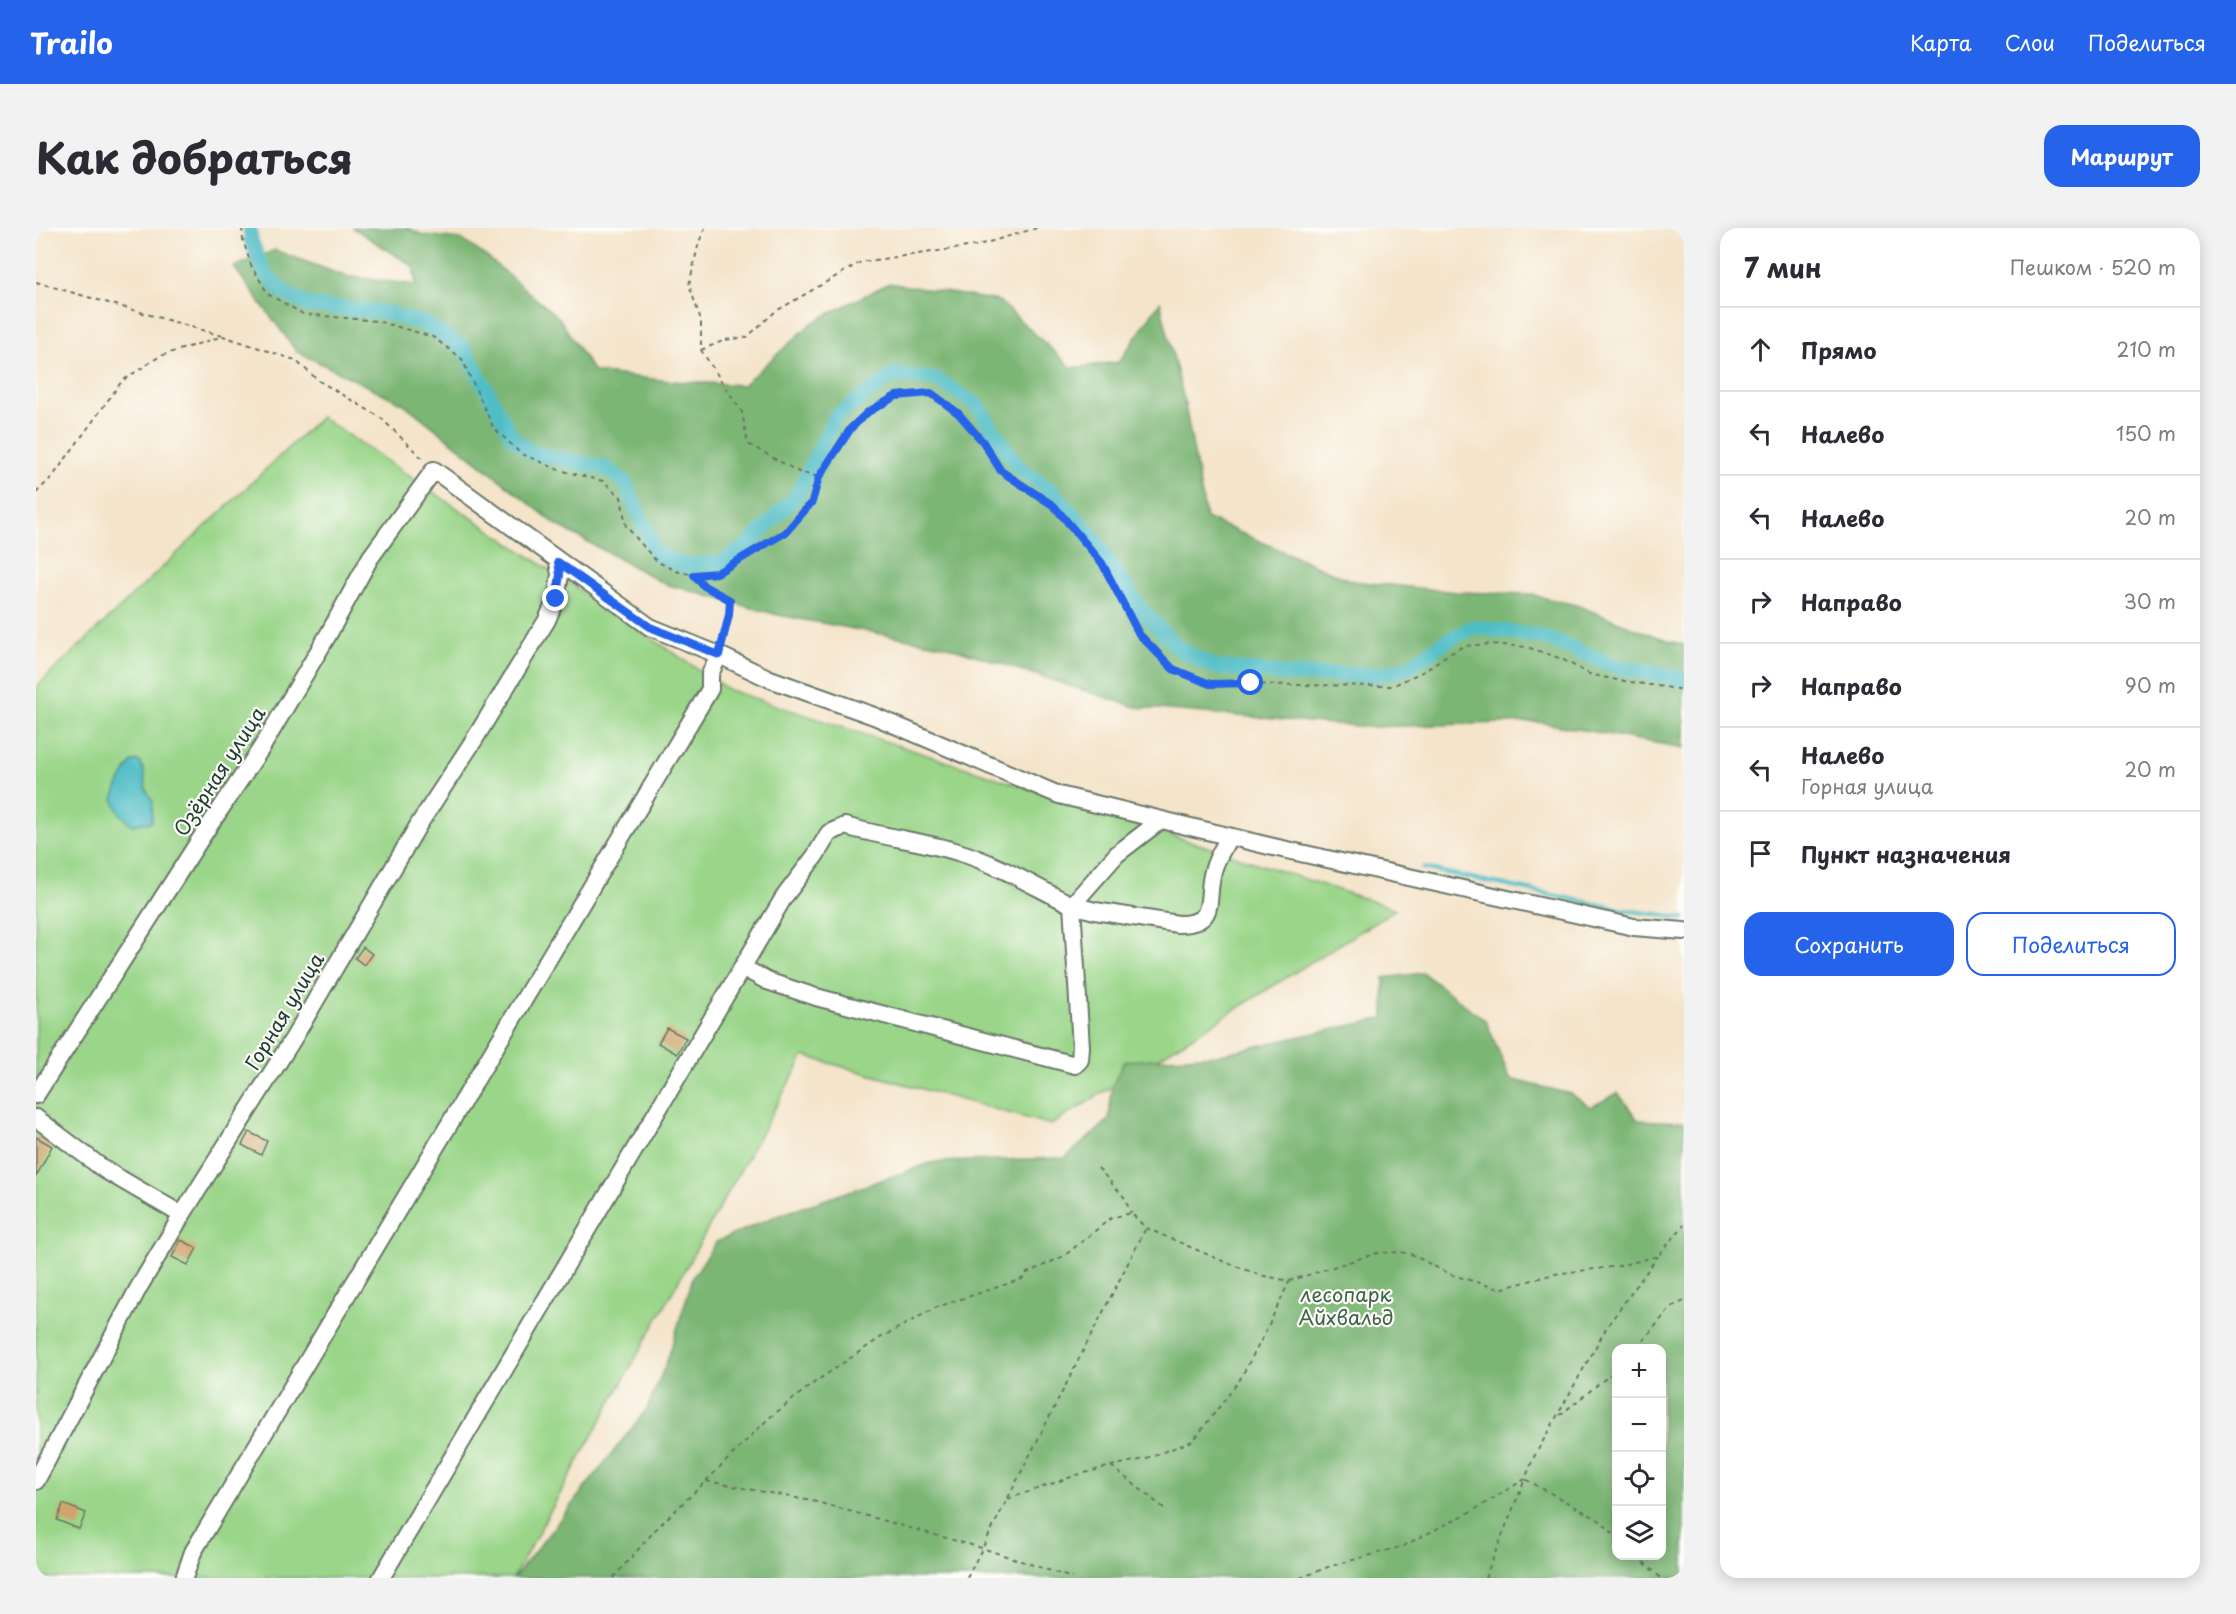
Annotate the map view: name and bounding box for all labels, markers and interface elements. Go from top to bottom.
text: Trailo [30,21,113,64]
text: Карта [1910,26,1972,58]
text: Слои [2005,26,2055,58]
text: Поделиться [2088,26,2206,58]
text: Как добраться [36,125,353,188]
button: Маршрут [2044,125,2200,187]
text: 7 мин [1744,248,1822,287]
text: Пешком · 520 m [2010,252,2176,282]
icon: ahead [1744,333,1777,366]
text: Прямо [1801,333,1876,366]
text: 210 m [2117,334,2176,364]
icon: left [1744,417,1777,450]
text: Налево [1801,417,1884,450]
text: 150 m [2116,418,2176,448]
icon: left [1744,501,1777,534]
text: Налево [1801,501,1884,534]
text: 20 m [2124,502,2176,532]
route end [542,585,568,611]
icon: right [1744,585,1777,618]
text: Направо [1801,585,1902,618]
text: 30 m [2123,586,2176,616]
route start [1237,669,1263,695]
icon: right [1744,669,1777,702]
text: Направо [1801,669,1902,702]
text: 90 m [2125,670,2176,700]
street label: Озёрная улица [166,700,272,842]
text: Налево [1801,738,1884,771]
icon: left [1744,753,1777,786]
text: 20 m [2124,754,2176,784]
text: Горная улица [1801,771,1933,801]
icon: arrive [1744,837,1777,870]
text: Пункт назначения [1801,837,2011,870]
button: Сохранить [1744,912,1954,976]
button: Поделиться [1966,912,2176,976]
street label: Горная улица [237,946,331,1075]
park label: лесопарк Айхвальд [1298,1279,1394,1332]
map controls [1612,1344,1666,1560]
button: + [1612,1344,1666,1398]
button: − [1612,1398,1666,1452]
button: locate [1612,1452,1666,1506]
button: layers [1612,1506,1666,1560]

